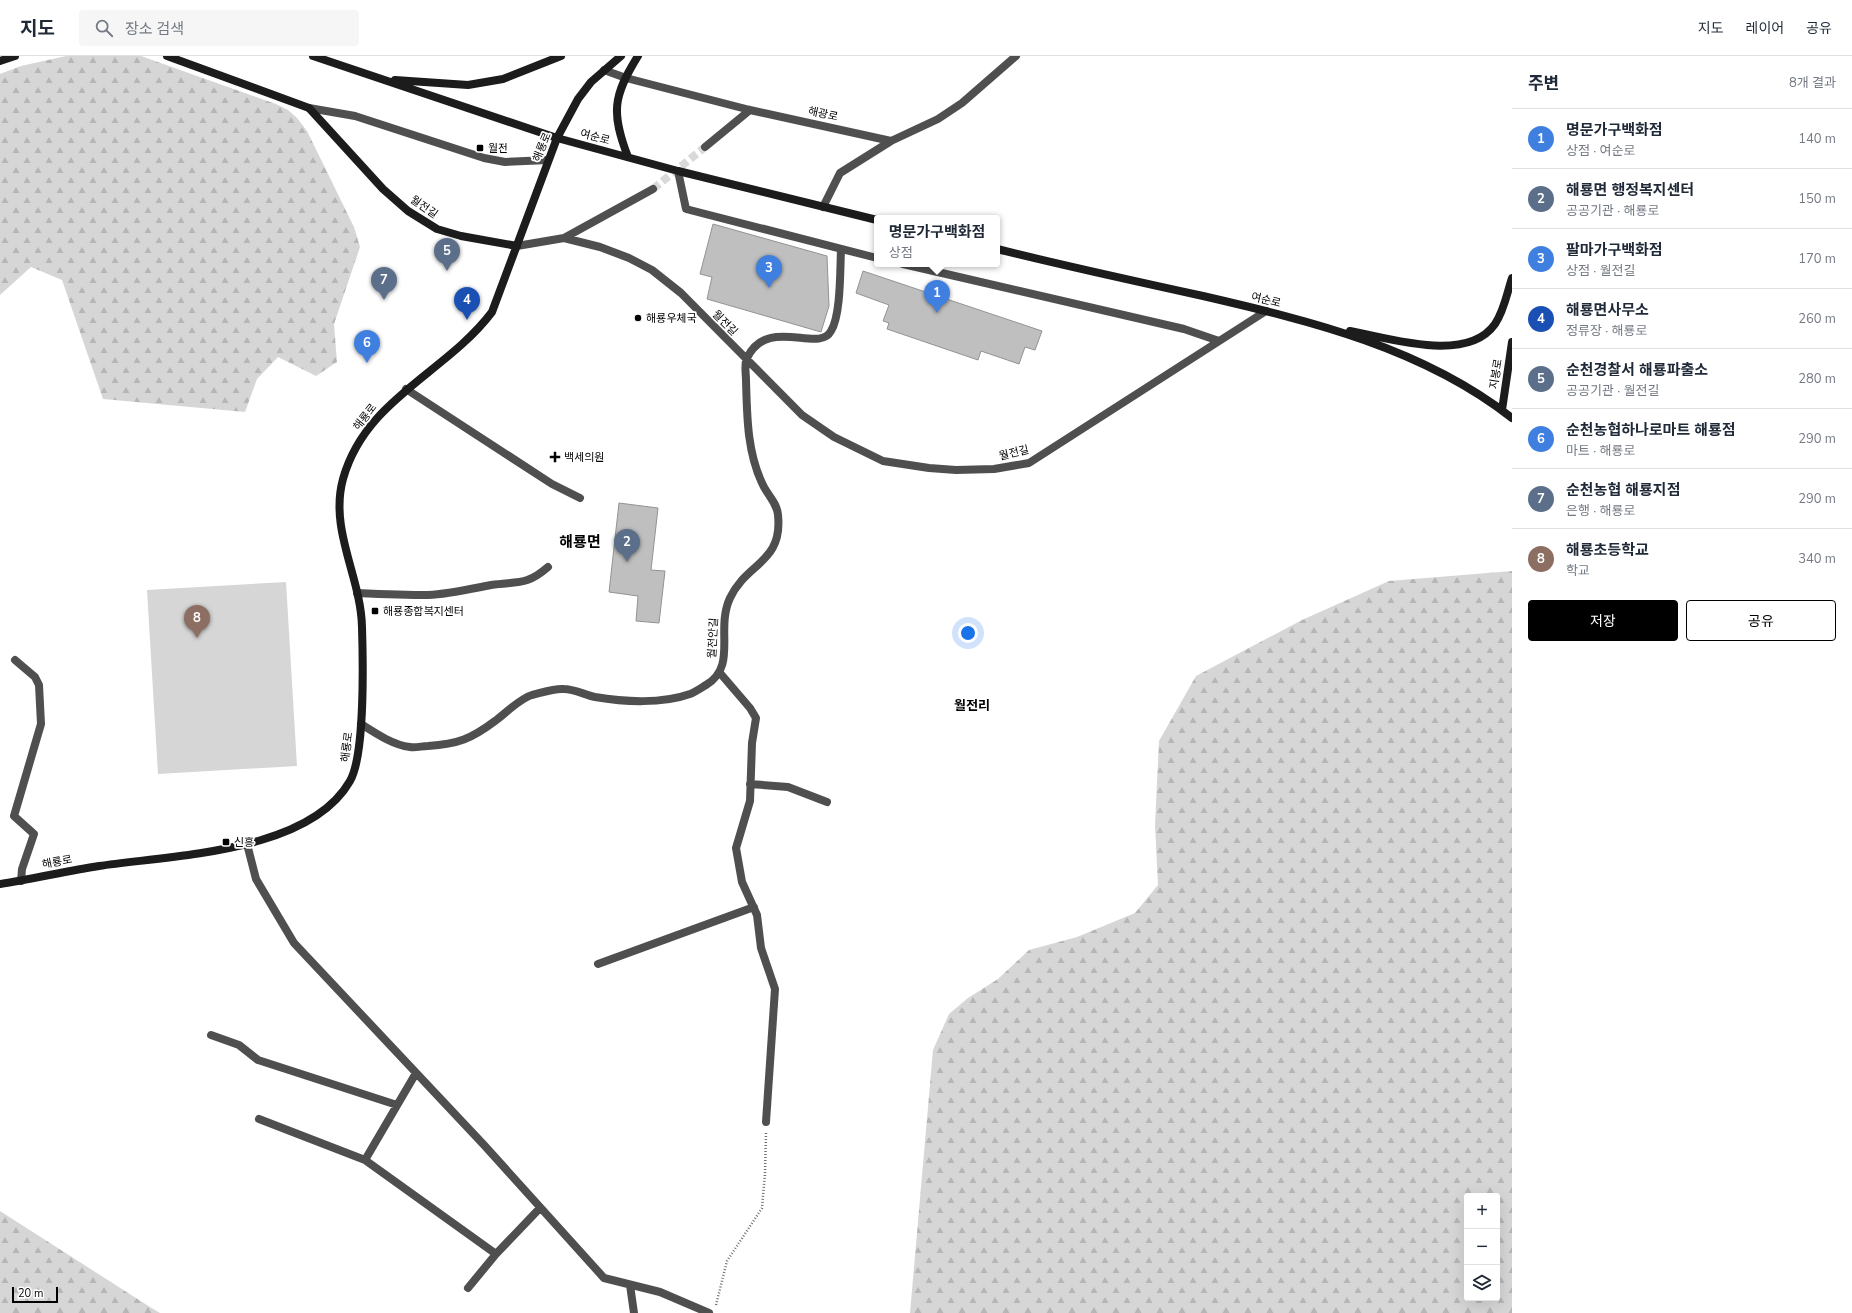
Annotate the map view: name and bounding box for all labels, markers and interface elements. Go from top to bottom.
search box [79,10,359,46]
text: 지도 [20,16,55,42]
icon: search [93,17,115,39]
text: 장소 검색 [125,19,184,39]
text: 지도 [1698,19,1724,38]
text: 레이어 [1746,19,1784,38]
text: 공유 [1806,19,1832,38]
text: 주변 [1528,72,1559,95]
text: 8개 결과 [1789,74,1836,92]
street label: 해광로 [807,104,839,124]
text: 명문가구백화점 [1566,120,1663,140]
street label: 여순로 [578,126,612,148]
street label: 해룡로 [529,130,555,164]
text: 1 [1537,130,1545,148]
text: 140 m [1798,130,1836,148]
place label: 월전 [488,141,508,156]
text: 상점 · 여순로 [1566,142,1635,160]
marker: 월전 [475,143,485,153]
text: 해룡면 행정복지센터 [1566,180,1694,200]
text: 2 [1537,190,1545,208]
text: 150 m [1798,190,1836,208]
street label: 월전길 [407,192,441,222]
text: 공공기관 · 해룡로 [1566,202,1659,220]
popup [874,215,1000,267]
text: 명문가구백화점 [889,222,985,242]
pin: 5 [434,238,460,271]
text: 팔마가구백화점 [1566,240,1663,260]
text: 상점 [889,244,913,262]
text: 3 [1537,250,1545,268]
text: 170 m [1798,250,1836,268]
pin: 3 [756,255,782,288]
text: 상점 · 월전길 [1566,262,1635,280]
pin: 7 [371,267,397,300]
pin: 1 [924,280,950,313]
pin: 4 [454,287,480,320]
street label: 여순로 [1249,289,1283,311]
text: 해룡면사무소 [1566,300,1649,320]
street label: 월전길 [709,307,741,339]
text: 4 [1537,310,1545,328]
text: 260 m [1798,310,1836,328]
place label: 해룡우체국 [646,311,697,326]
marker: 해룡우체국 [633,313,643,323]
text: 정류장 · 해룡로 [1566,322,1647,340]
pin: 6 [354,330,380,363]
street label: 지봉로 [1486,358,1506,390]
text: 순천경찰서 해룡파출소 [1566,360,1708,380]
text: 5 [1537,370,1545,388]
text: 280 m [1798,370,1836,388]
text: 공공기관 · 월전길 [1566,382,1659,400]
street label: 해룡로 [350,400,380,434]
text: 순천농협하나로마트 해룡점 [1566,420,1736,440]
text: 6 [1537,430,1545,448]
text: 290 m [1798,430,1836,448]
street label: 월전길 [997,442,1031,464]
text: 마트 · 해룡로 [1566,442,1635,460]
place label: 백세의원 [564,450,604,465]
marker: 백세의원 [549,451,561,463]
text: 순천농협 해룡지점 [1566,480,1680,500]
text: 7 [1537,490,1545,508]
text: 290 m [1798,490,1836,508]
text: 은행 · 해룡로 [1566,502,1635,520]
pin: 2 [614,529,640,562]
district label: 해룡면 [559,532,601,552]
text: 해룡초등학교 [1566,540,1649,560]
text: 8 [1537,550,1545,568]
text: 340 m [1798,550,1836,568]
text: 학교 [1566,562,1590,580]
button: 저장 [1528,600,1678,641]
button: 공유 [1686,600,1836,641]
place label: 해룡종합복지센터 [383,604,464,619]
pin: 8 [184,605,210,638]
marker: 해룡종합복지센터 [370,606,380,616]
street label: 월전안길 [704,617,722,659]
your location [958,623,978,643]
district label: 월전리 [954,697,990,715]
street label: 해룡로 [338,731,356,763]
place label: 신흥 [234,835,254,850]
marker: 신흥 [221,837,231,847]
street label: 해룡로 [41,852,73,872]
map controls [1464,1193,1500,1301]
button: + [1464,1193,1500,1229]
button: − [1464,1229,1500,1265]
button: layers [1464,1265,1500,1301]
scale bar [12,1285,58,1304]
text: 20 m [18,1286,43,1301]

